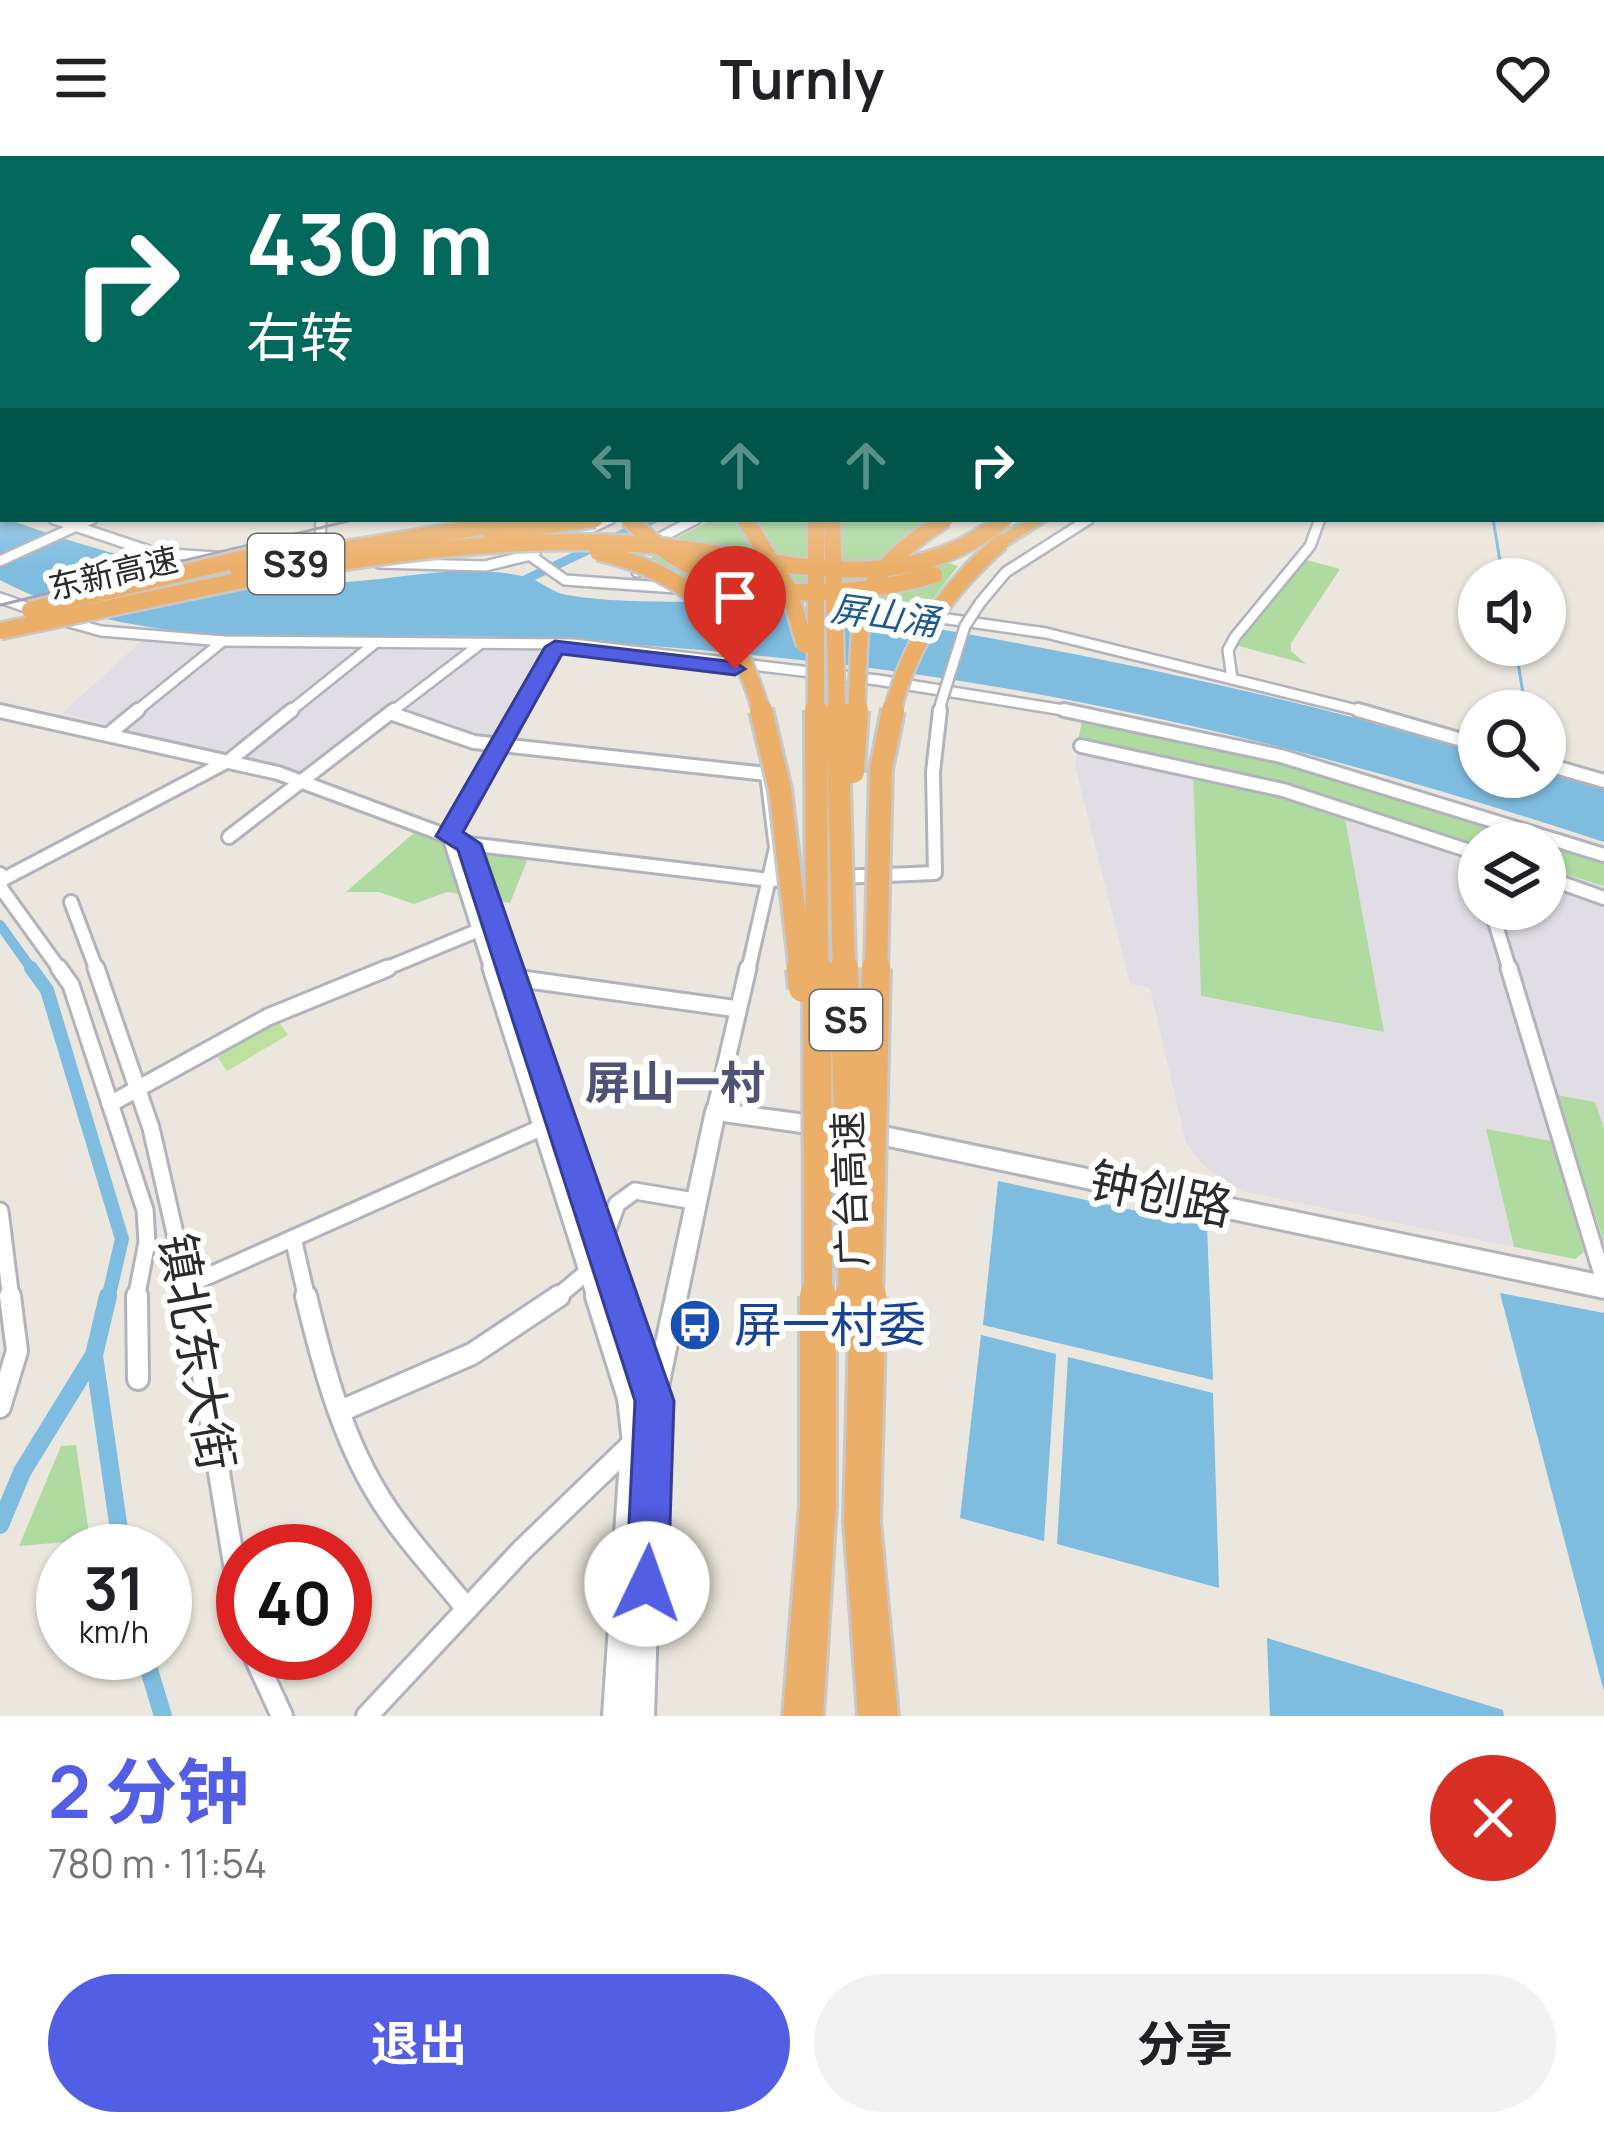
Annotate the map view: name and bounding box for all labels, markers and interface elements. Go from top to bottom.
text: Turnly [720,41,884,115]
icon: menu [48,45,114,111]
icon: heart [1490,45,1556,111]
text: 430 m [246,185,494,300]
icon: right [48,204,204,360]
text: 右转 [246,299,354,373]
icon: left [581,432,647,498]
icon: ahead [707,432,773,498]
icon: ahead [833,432,899,498]
icon: right [959,432,1025,498]
road number: S39 [248,534,344,594]
street label: 东新高速 [44,536,182,609]
pin [684,546,786,669]
map controls [1458,558,1566,930]
button: sound [1458,558,1566,666]
icon: arrive [702,564,768,630]
water label: 屏山涌 [828,583,946,647]
button: search [1458,690,1566,798]
button: layers [1458,822,1566,930]
road number: S5 [810,990,882,1050]
district label: 屏山一村 [585,1051,765,1113]
street label: 广台高速 [819,1110,879,1268]
street label: 钟创路 [1084,1146,1239,1239]
street label: 镇北东大街 [146,1228,251,1476]
place label: 屏一村委 [734,1291,926,1356]
bus stop icon: 屏一村委 [667,1297,723,1353]
position arrow [584,1521,710,1647]
speed limit sign: 40 [216,1524,372,1680]
text: 31 [83,1546,145,1628]
text: km/h [79,1611,149,1652]
text: 2 分钟 [48,1741,249,1840]
button: close [1430,1755,1556,1881]
text: 780 m · 11:54 [48,1836,267,1890]
button: 退出 [48,1974,790,2112]
button: 分享 [814,1974,1556,2112]

